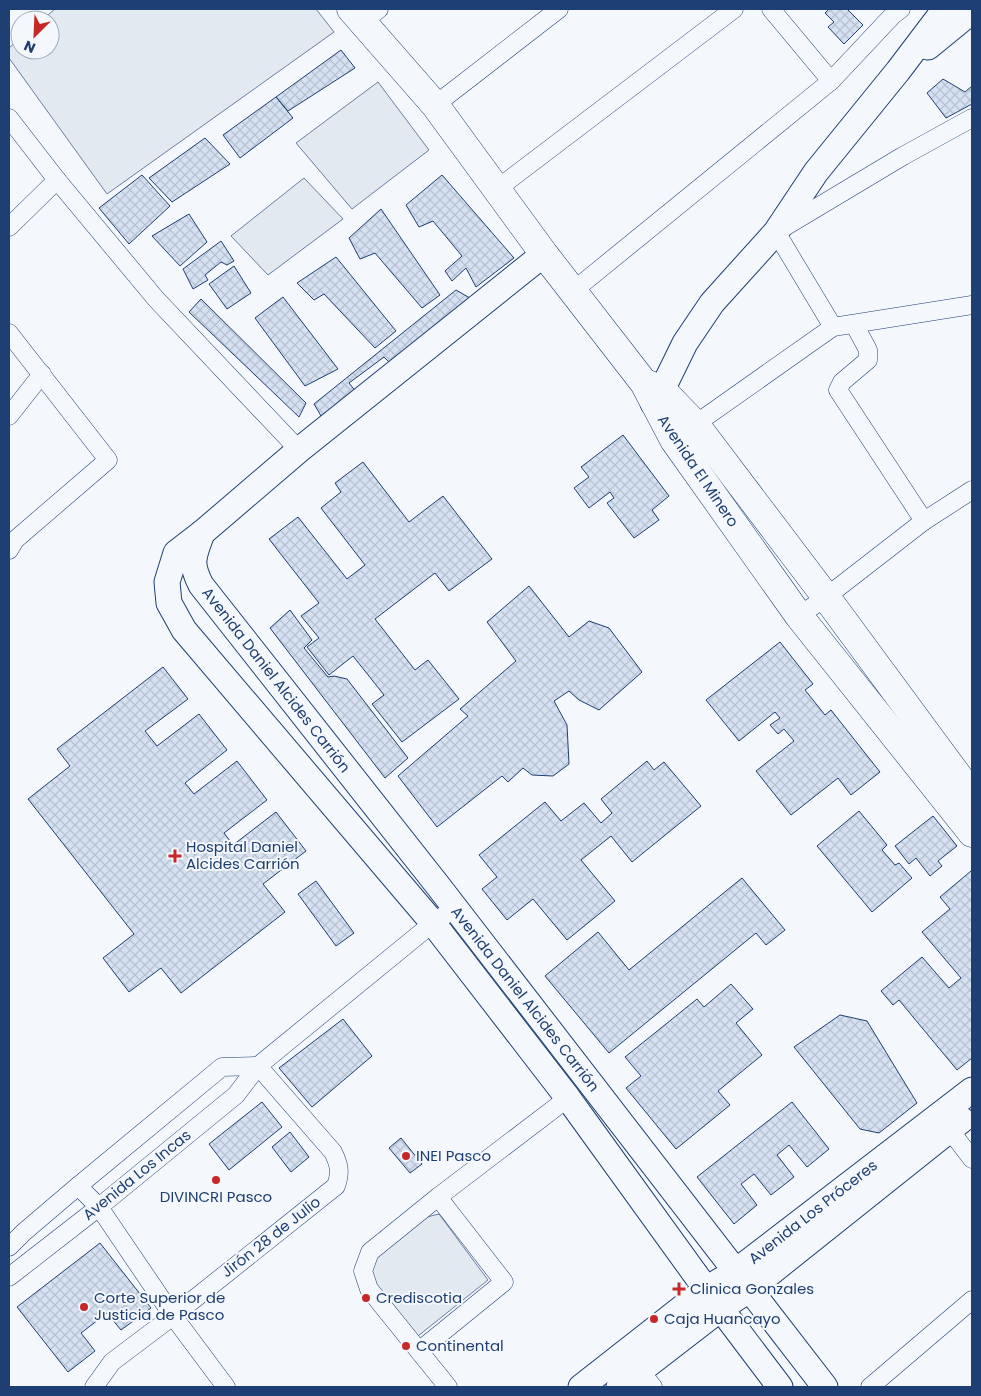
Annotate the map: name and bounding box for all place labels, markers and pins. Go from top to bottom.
place label: Hospital Daniel Alcides Carrión [186,836,300,874]
marker: Hospital Daniel Alcides Carrión [168,849,182,863]
place label: INEI Pasco [416,1145,491,1166]
marker: INEI Pasco [400,1150,412,1162]
marker: DIVINCRI Pasco [210,1174,222,1186]
place label: DIVINCRI Pasco [160,1186,272,1207]
place label: Clinica Gonzales [690,1278,814,1299]
marker: Clinica Gonzales [672,1282,686,1296]
place label: Corte Superior de Justicia de Pasco [94,1287,225,1325]
place label: Crediscotia [376,1287,462,1308]
marker: Crediscotia [360,1292,372,1304]
marker: Corte Superior de Justicia de Pasco [78,1301,90,1313]
place label: Caja Huancayo [664,1308,781,1329]
marker: Caja Huancayo [648,1313,660,1325]
place label: Continental [416,1335,504,1356]
marker: Continental [400,1340,412,1352]

